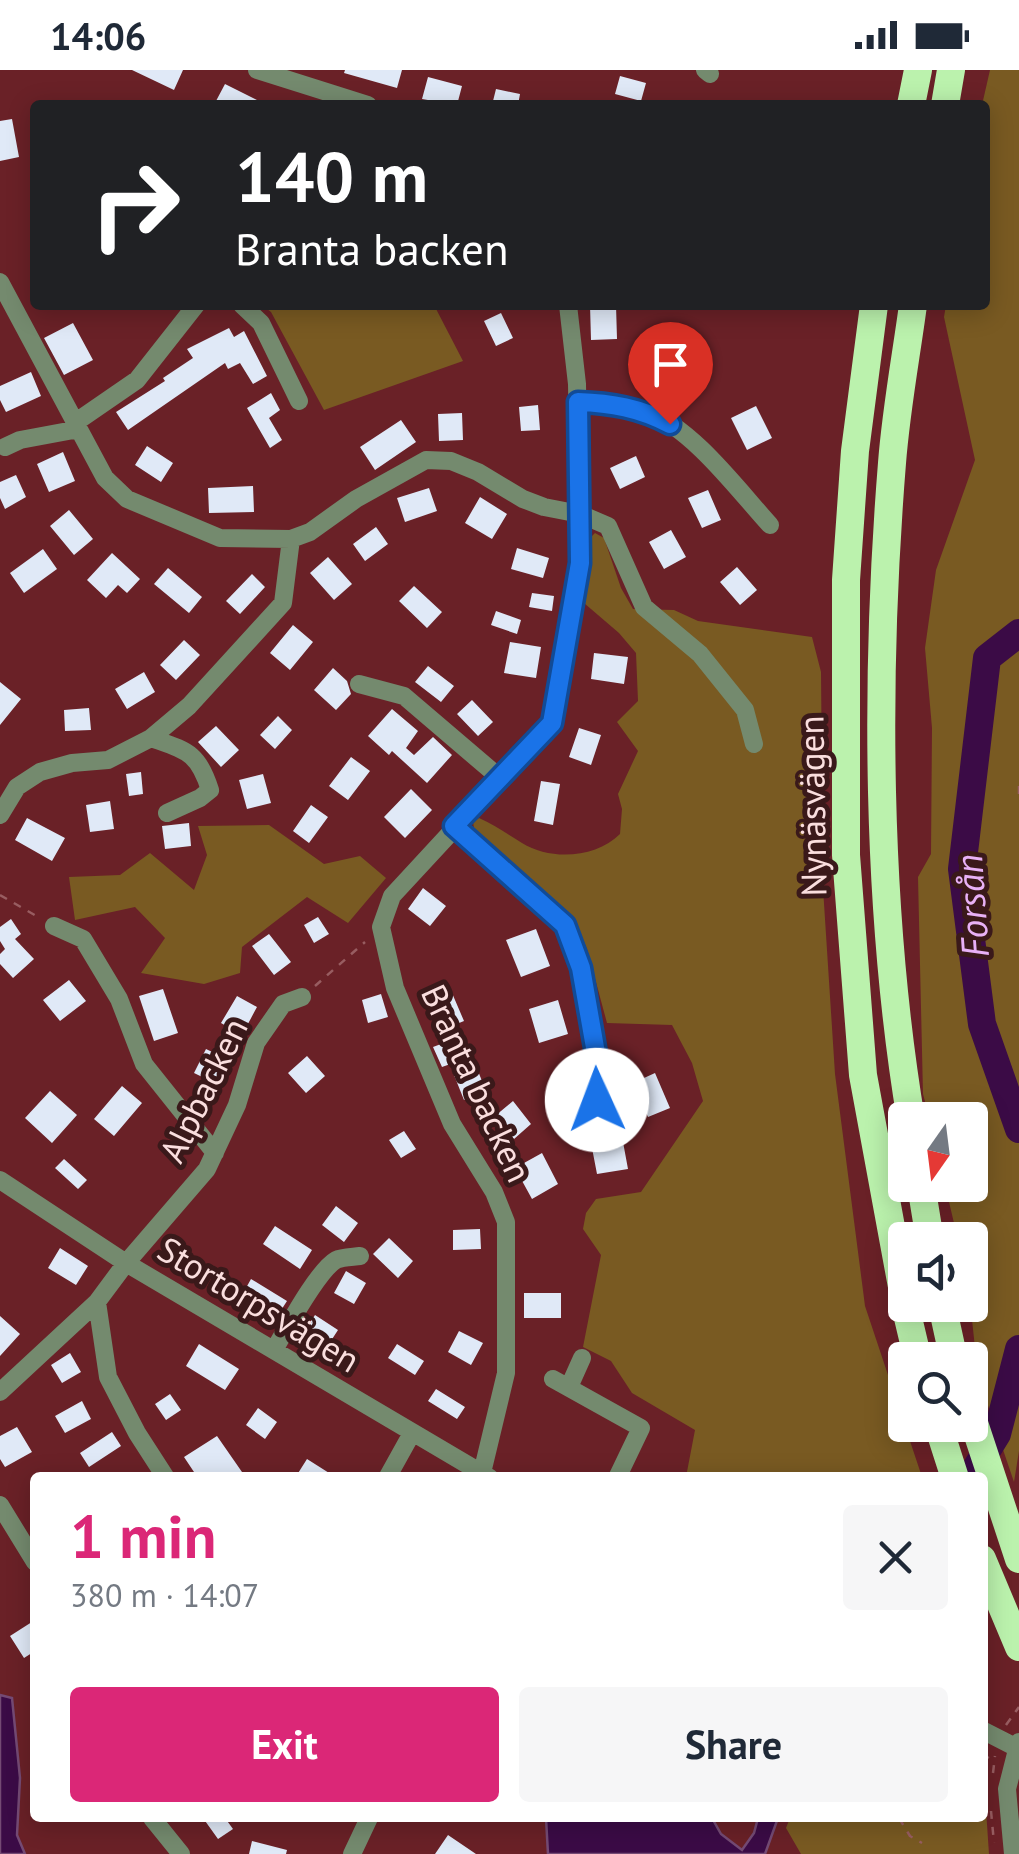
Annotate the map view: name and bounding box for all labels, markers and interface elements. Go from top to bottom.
text: 14:06 [50,11,146,60]
text: 140 m [235,131,428,221]
icon: right [70,140,200,270]
text: Branta backen [235,219,509,277]
pin [628,322,713,425]
icon: arrive [643,337,698,392]
street label: Nynäsvägen [787,715,837,897]
water label: Forsån [943,853,999,959]
street label: Branta backen [411,977,543,1189]
street label: Alpbacken [148,1010,258,1170]
position arrow [545,1048,649,1152]
north arrow [888,1102,988,1202]
map controls [888,1102,988,1442]
button: sound [888,1222,988,1322]
street label: Stortorpsvägen [150,1226,368,1382]
button: search [888,1342,988,1442]
text: 1 min [70,1497,216,1575]
button: close [843,1505,948,1610]
text: 380 m · 14:07 [70,1574,259,1616]
button: Exit [70,1687,499,1802]
button: Share [519,1687,948,1802]

